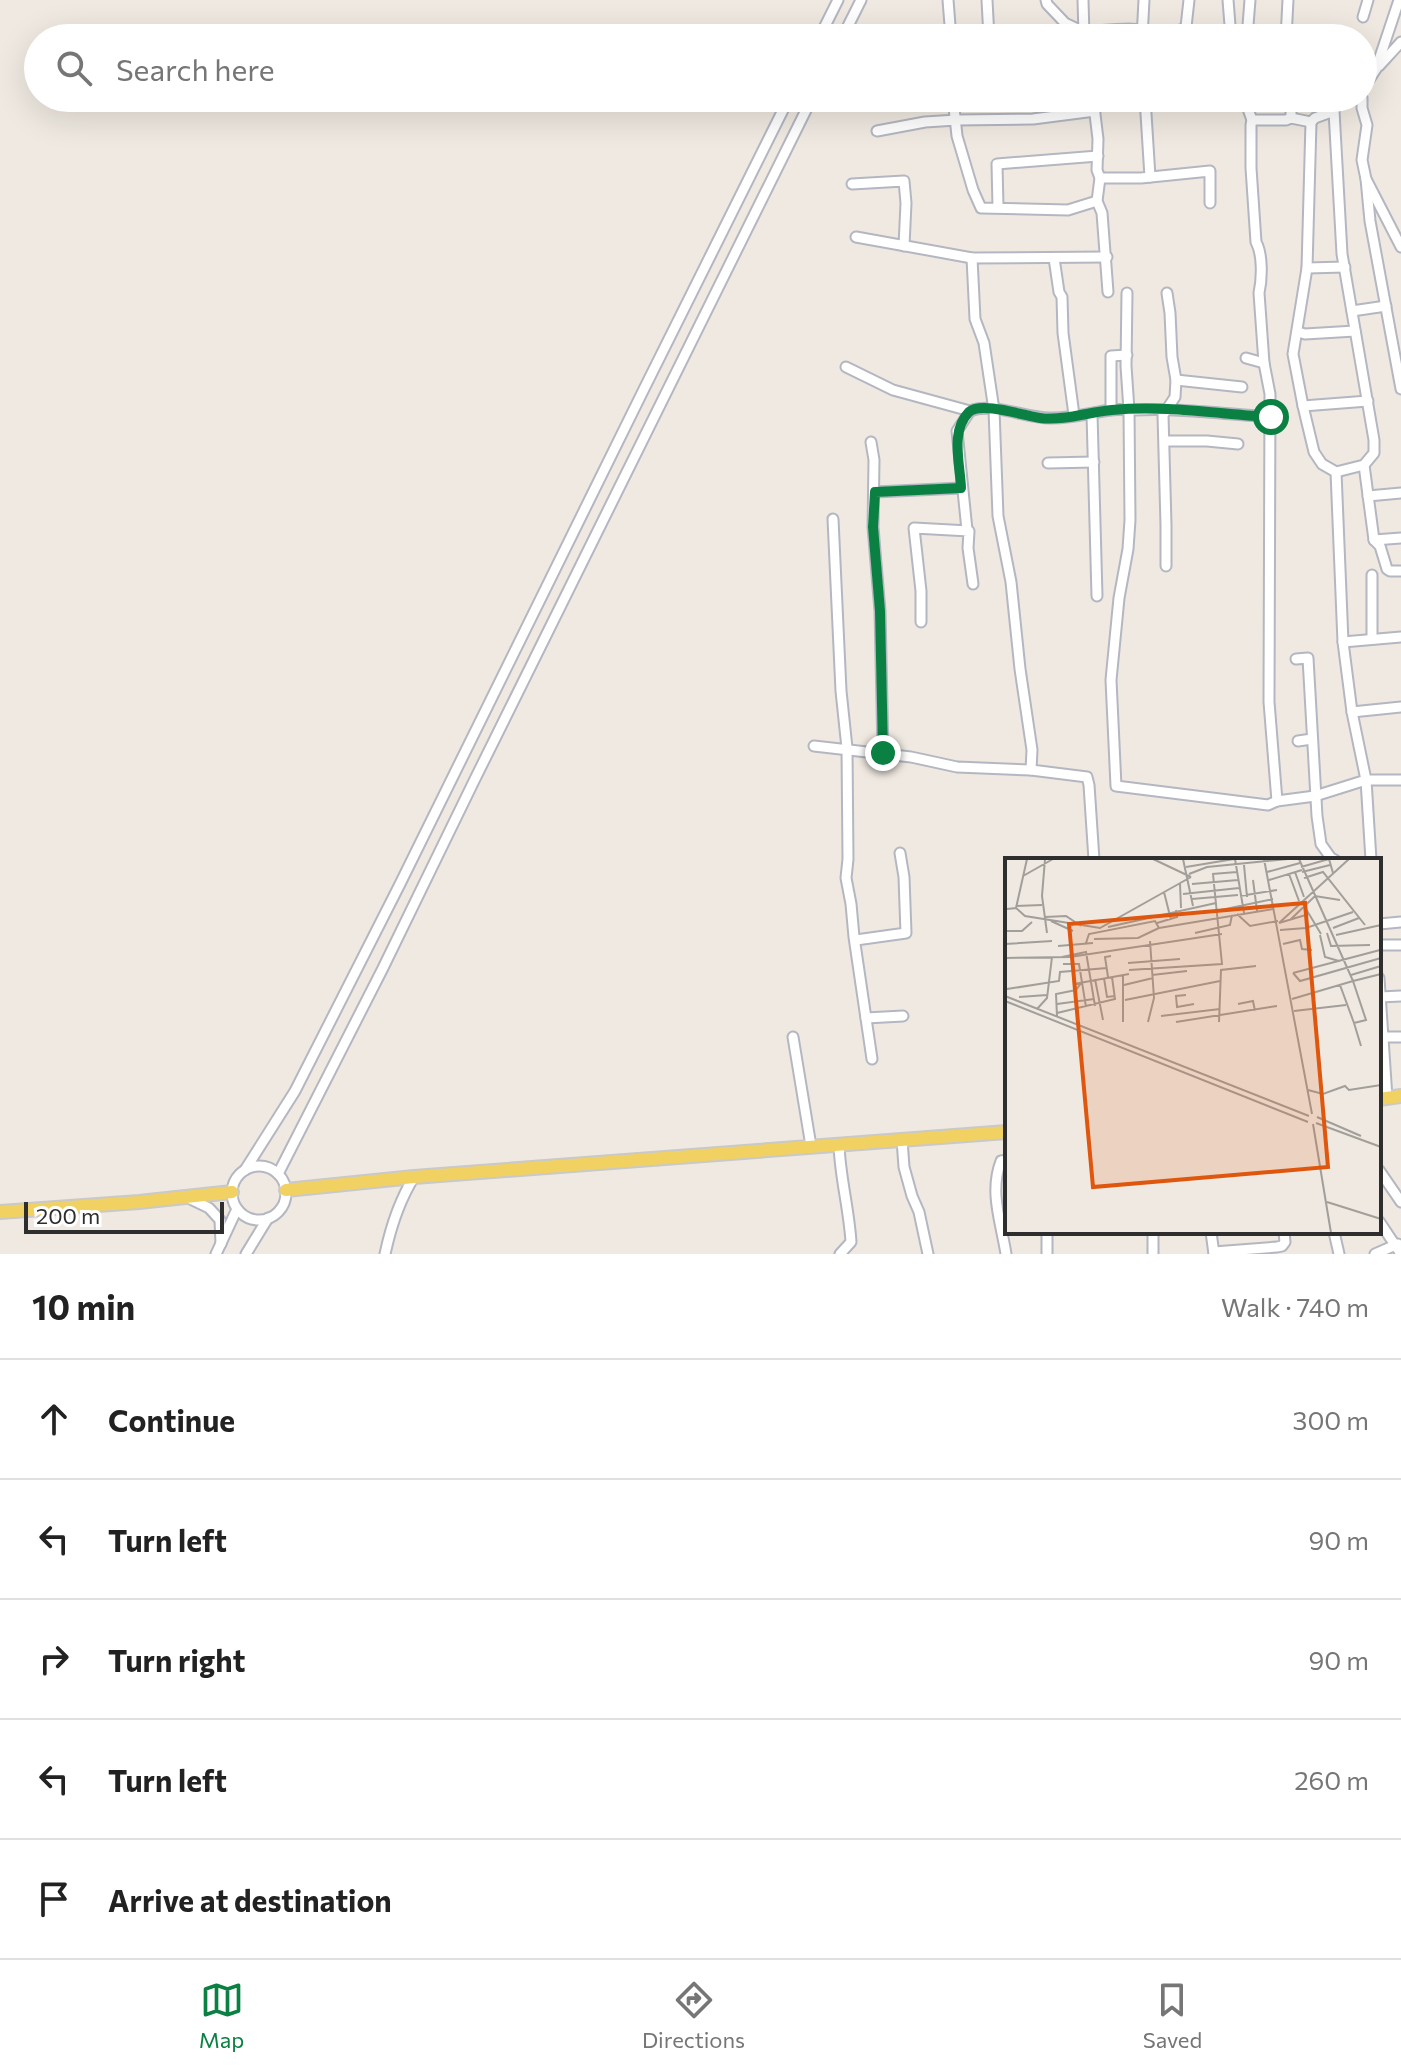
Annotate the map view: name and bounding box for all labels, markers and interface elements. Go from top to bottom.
search box [24,24,1377,112]
icon: search [52,46,96,90]
text: Search here [116,50,275,87]
route start [1253,399,1289,435]
route end [865,735,901,771]
inset map [1005,858,1381,1234]
scale bar [24,1198,224,1234]
text: 200 m [36,1202,100,1229]
text: 10 min [32,1285,135,1327]
text: Walk · 740 m [1221,1291,1369,1322]
icon: ahead [32,1397,76,1441]
text: Continue [108,1401,235,1438]
text: 300 m [1293,1404,1369,1435]
icon: left [32,1517,76,1561]
text: Turn left [108,1521,227,1558]
text: 90 m [1309,1524,1369,1555]
icon: right [32,1637,76,1681]
text: Turn right [108,1641,245,1678]
text: 90 m [1309,1644,1369,1675]
icon: left [32,1757,76,1801]
text: Turn left [108,1761,227,1798]
text: 260 m [1294,1764,1369,1795]
icon: arrive [32,1877,76,1921]
text: Arrive at destination [108,1881,392,1918]
tab: Map [199,1978,244,2053]
tab: Directions [642,1978,745,2053]
tab: Saved [1143,1978,1202,2053]

